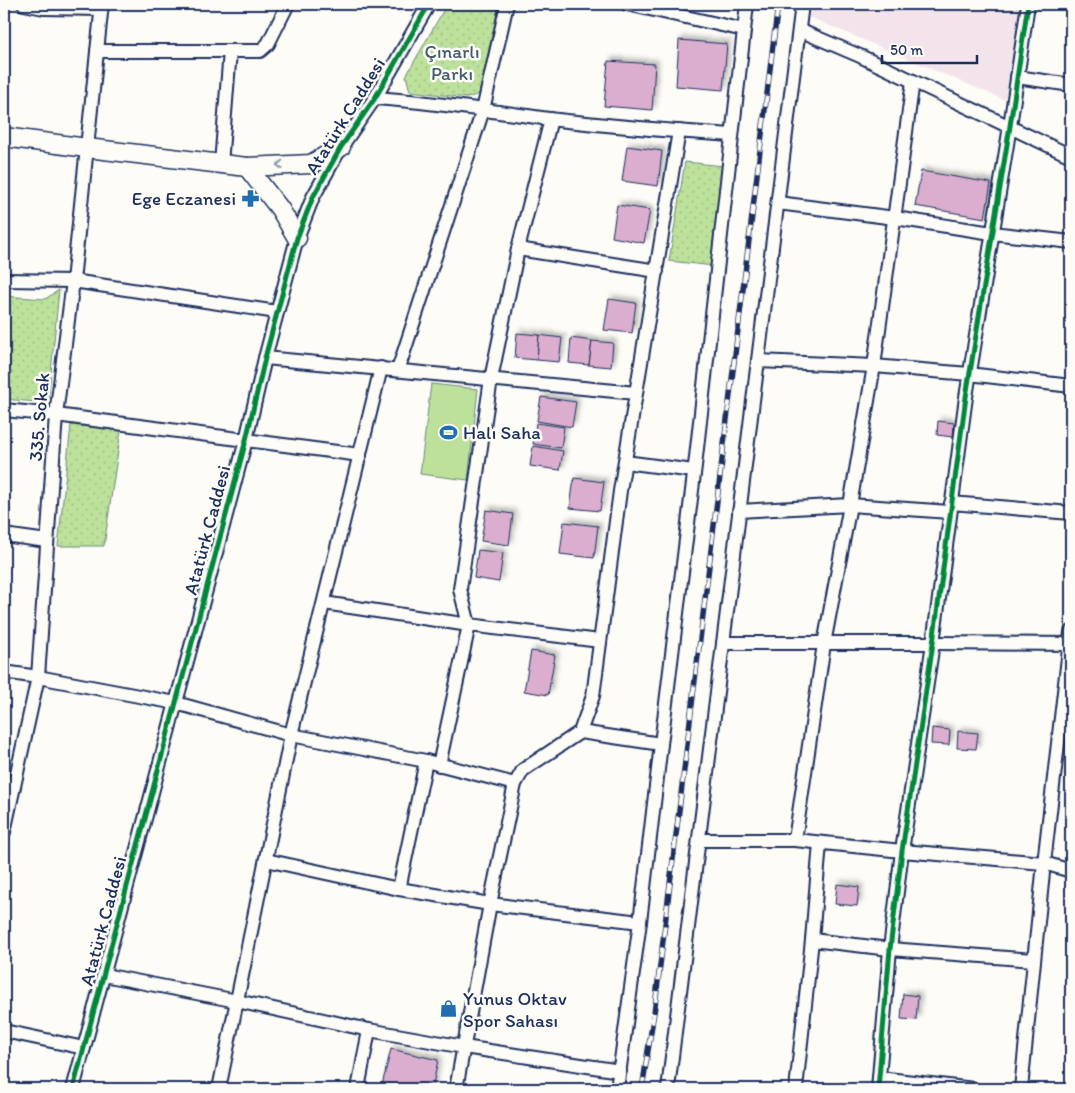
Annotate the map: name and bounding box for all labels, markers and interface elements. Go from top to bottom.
scale bar [882,32,978,64]
park label: Çınarlı Parkı [424,40,480,85]
text: 50 m [890,41,923,59]
street label: Atatürk Caddesi [300,53,390,179]
one-way arrow [276,160,284,171]
place label: Ege Eczanesi [132,187,236,210]
pharmacy icon: Ege Eczanesi [240,188,260,208]
street label: 335. Sokak [24,371,54,462]
place label: Halı Saha [463,421,541,444]
sports icon: Halı Saha [439,422,459,442]
street label: Atatürk Caddesi [179,463,235,597]
street label: Atatürk Caddesi [75,854,131,988]
place label: Yunus Oktav Spor Sahası [463,987,567,1032]
shop icon: Yunus Oktav Spor Sahası [439,999,459,1019]

